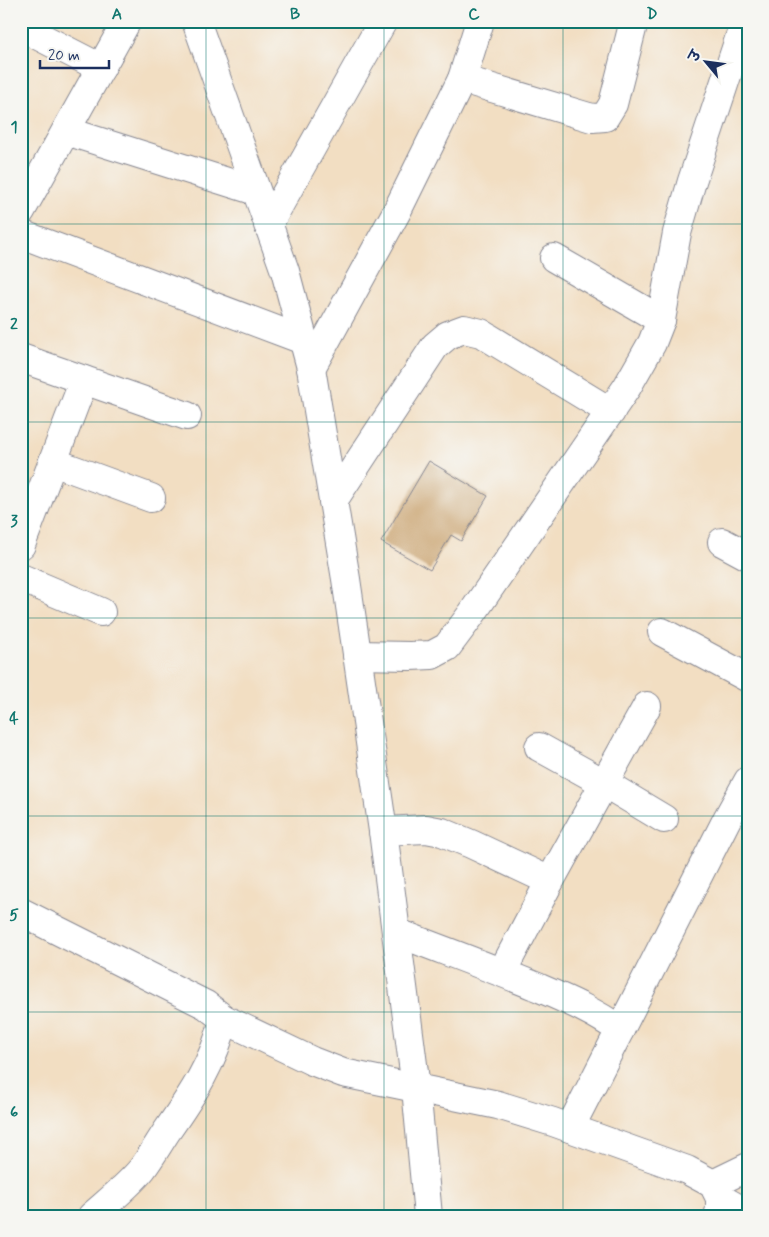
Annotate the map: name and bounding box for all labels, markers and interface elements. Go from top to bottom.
text: A [112,4,122,25]
text: B [290,4,300,25]
text: C [468,4,480,25]
text: D [646,4,658,25]
scale bar [40,38,109,70]
north arrow [682,38,732,88]
text: 20 m [48,46,80,66]
text: उ [684,46,706,66]
text: 1 [10,117,18,138]
text: 2 [10,314,18,335]
text: 3 [10,511,18,532]
text: 4 [9,708,19,729]
text: 5 [9,905,19,926]
text: 6 [10,1102,18,1123]

